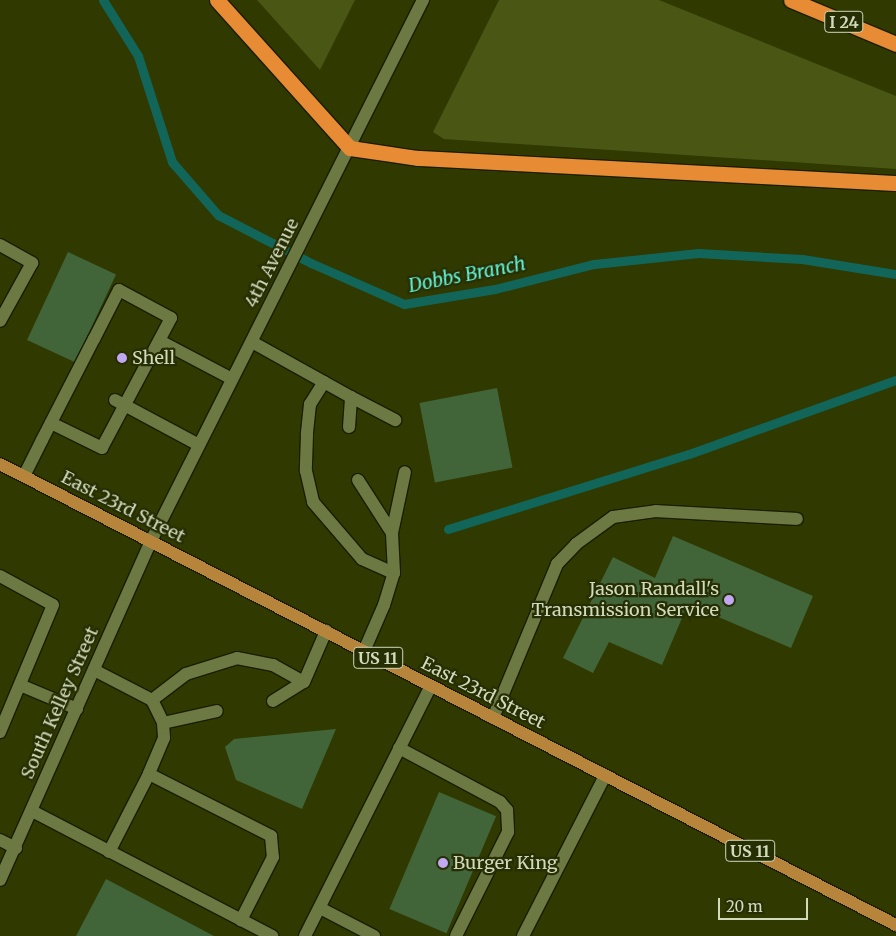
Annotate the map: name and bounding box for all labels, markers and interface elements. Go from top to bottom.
road number: I 24 [824,8,864,36]
street label: 4th Avenue [240,215,304,311]
water label: Dobbs Branch [406,252,528,298]
place label: Shell [132,347,175,369]
marker: Shell [116,352,128,364]
street label: East 23rd Street [58,467,188,547]
place label: Jason Randall's Transmission Service [532,579,719,622]
marker: Jason Randall's Transmission Service [723,594,735,606]
street label: South Kelley Street [17,624,103,782]
road number: US 11 [353,644,403,671]
street label: East 23rd Street [418,653,548,733]
road number: US 11 [725,838,775,864]
place label: Burger King [453,852,558,874]
marker: Burger King [437,857,449,869]
scale bar [721,888,811,920]
text: 20 m [726,897,763,916]

